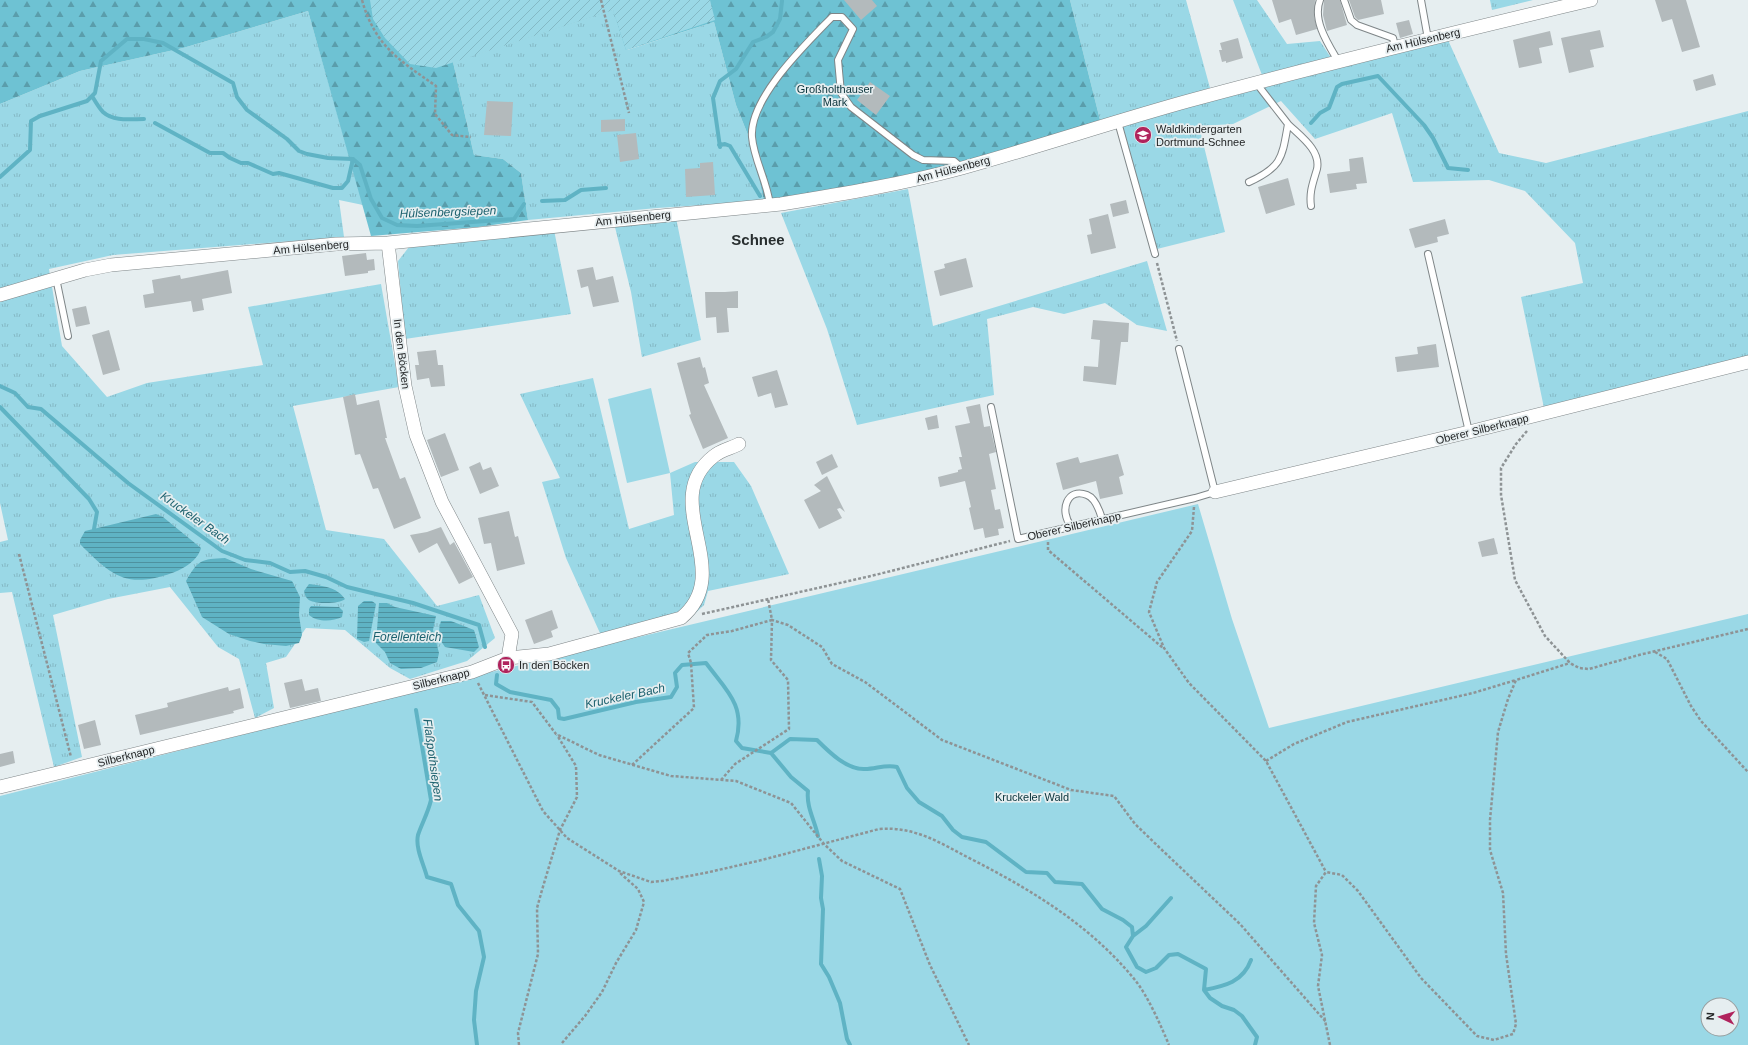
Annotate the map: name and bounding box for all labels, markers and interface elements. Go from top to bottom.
street label: Am Hülsenberg [1385,26,1461,54]
park label: Großholthauser Mark [797,83,874,108]
place label: Waldkindergarten Dortmund-Schnee [1156,123,1245,148]
school or university icon: Waldkindergarten Dortmund-Schnee [1133,125,1153,145]
street label: Am Hülsenberg [915,153,991,185]
water label: Hülsenbergsiepen [399,203,497,221]
street label: Am Hülsenberg [595,208,671,228]
district label: Schnee [731,231,785,248]
street label: Am Hülsenberg [273,238,349,256]
street label: In den Böcken [392,318,412,390]
street label: Oberer Silberknapp [1434,412,1530,446]
water label: Kruckeler Bach [158,489,233,547]
street label: Oberer Silberknapp [1026,509,1122,543]
water label: Forellenteich [373,630,442,644]
bus stop icon: In den Böcken [496,655,516,675]
place label: In den Böcken [519,659,589,671]
street label: Silberknapp [411,666,471,692]
water label: Kruckeler Bach [584,681,667,711]
water label: Flaßpothsiepen [420,718,446,802]
street label: Silberknapp [96,743,156,769]
park label: Kruckeler Wald [995,791,1069,803]
north arrow [1700,997,1740,1037]
text: N [1704,1012,1716,1021]

